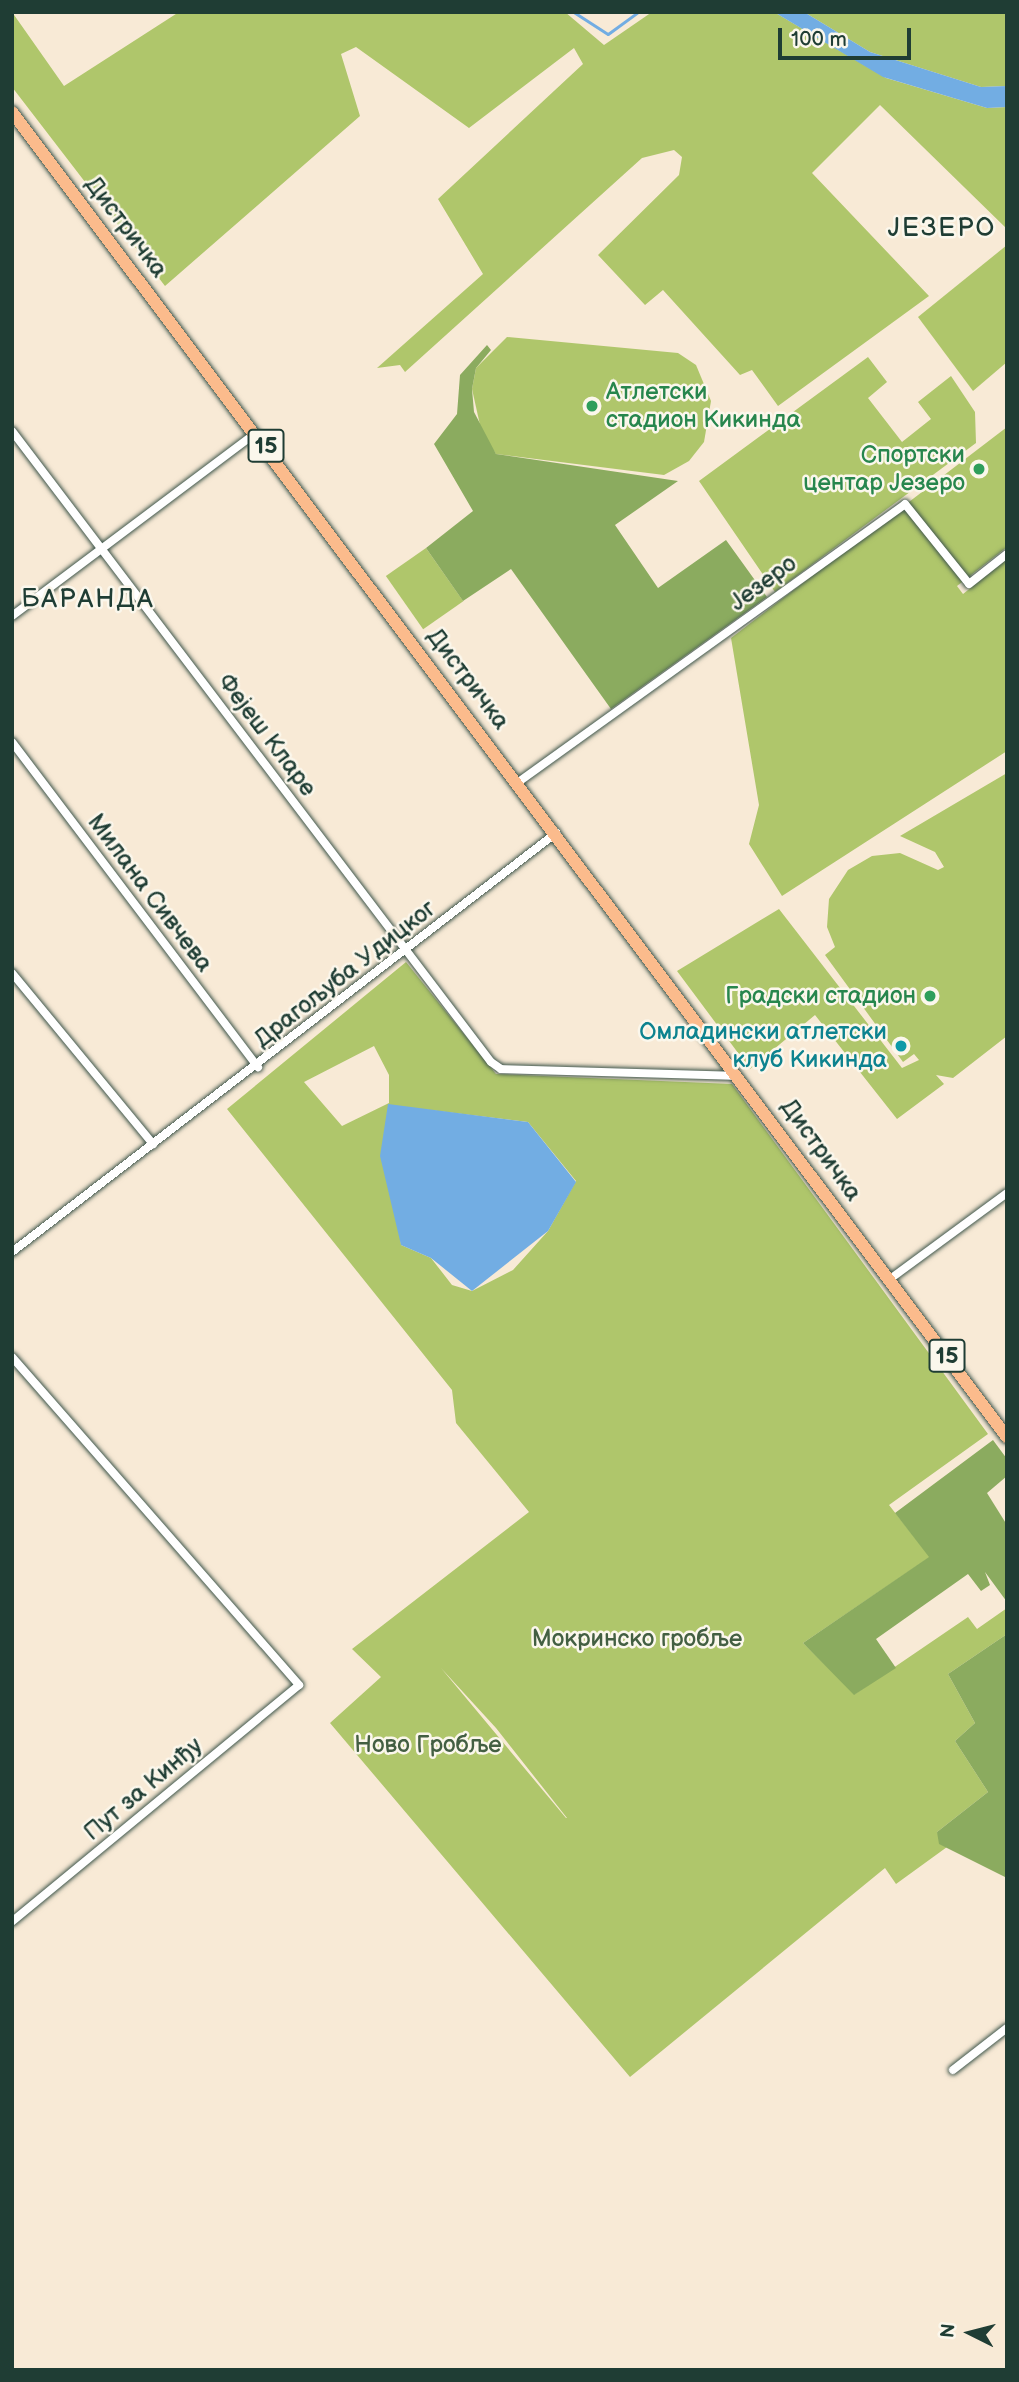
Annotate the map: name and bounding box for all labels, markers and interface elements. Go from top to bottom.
scale bar [781,14,914,58]
text: 100 m [791,27,847,52]
street label: Дистричка [79,171,173,283]
district label: ЈЕЗЕРО [889,213,995,245]
place label: Атлетски стадион Кикинда [606,378,801,434]
marker: Атлетски стадион Кикинда [584,398,600,414]
road number: 15 [247,426,285,466]
place label: Спортски центар Језеро [803,441,965,497]
marker: Спортски центар Језеро [971,461,987,477]
street label: Језеро [724,549,802,617]
district label: БАРАНДА [22,584,154,616]
street label: Дистричка [421,623,515,735]
street label: Фејеш Кларе [212,668,322,802]
street label: Милана Сивчева [81,808,219,978]
street label: Драгољуба Удицког [249,894,441,1054]
place label: Градски стадион [725,982,916,1010]
marker: Градски стадион [922,988,938,1004]
place label: Омладински атлетски клуб Кикинда [639,1018,887,1074]
marker: Омладински атлетски клуб Кикинда [893,1038,909,1054]
street label: Дистричка [774,1093,868,1207]
road number: 15 [928,1336,966,1376]
park label: Мокринско гробље [532,1625,742,1653]
street label: Пут за Кинђу [78,1731,208,1847]
park label: Ново Гробље [354,1731,502,1759]
north arrow [935,2298,1005,2368]
text: N [936,2322,961,2339]

